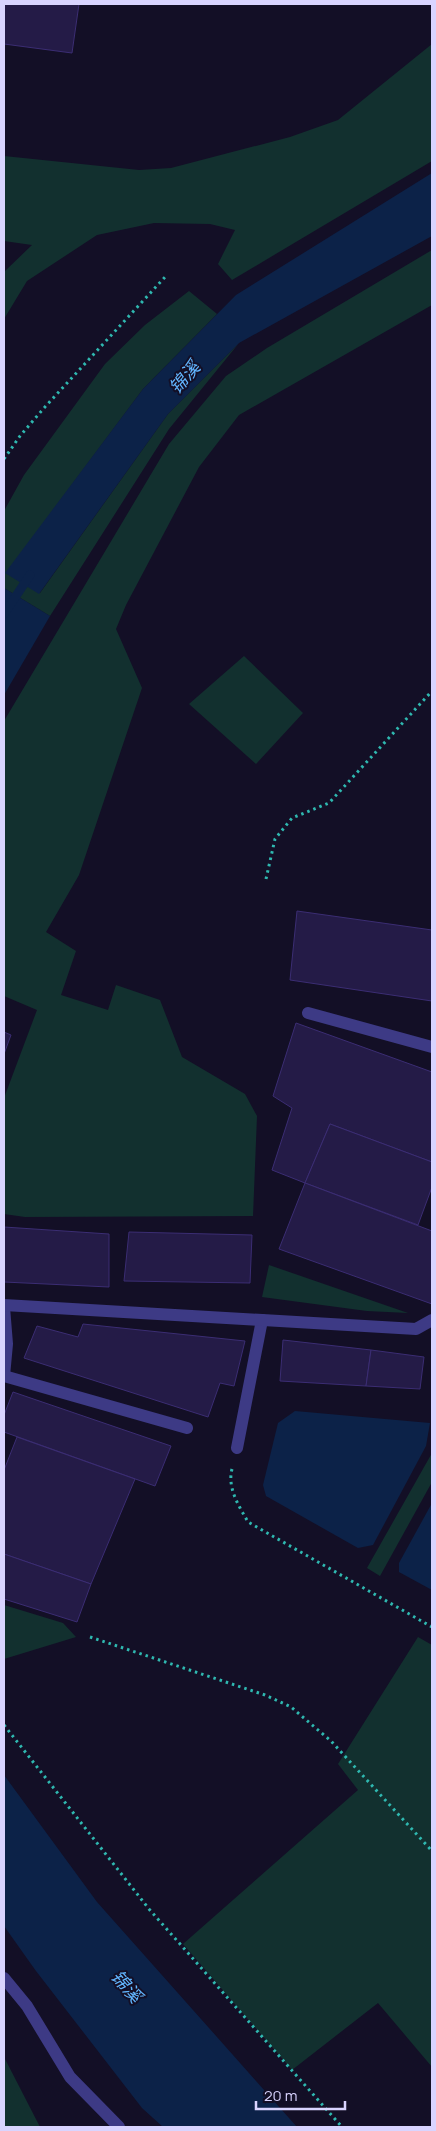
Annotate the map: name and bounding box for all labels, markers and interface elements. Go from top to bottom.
water label: 锦溪 [163,354,206,398]
water label: 锦溪 [106,1965,149,2009]
scale bar [256,2078,345,2110]
text: 20 m [264,2085,297,2106]

